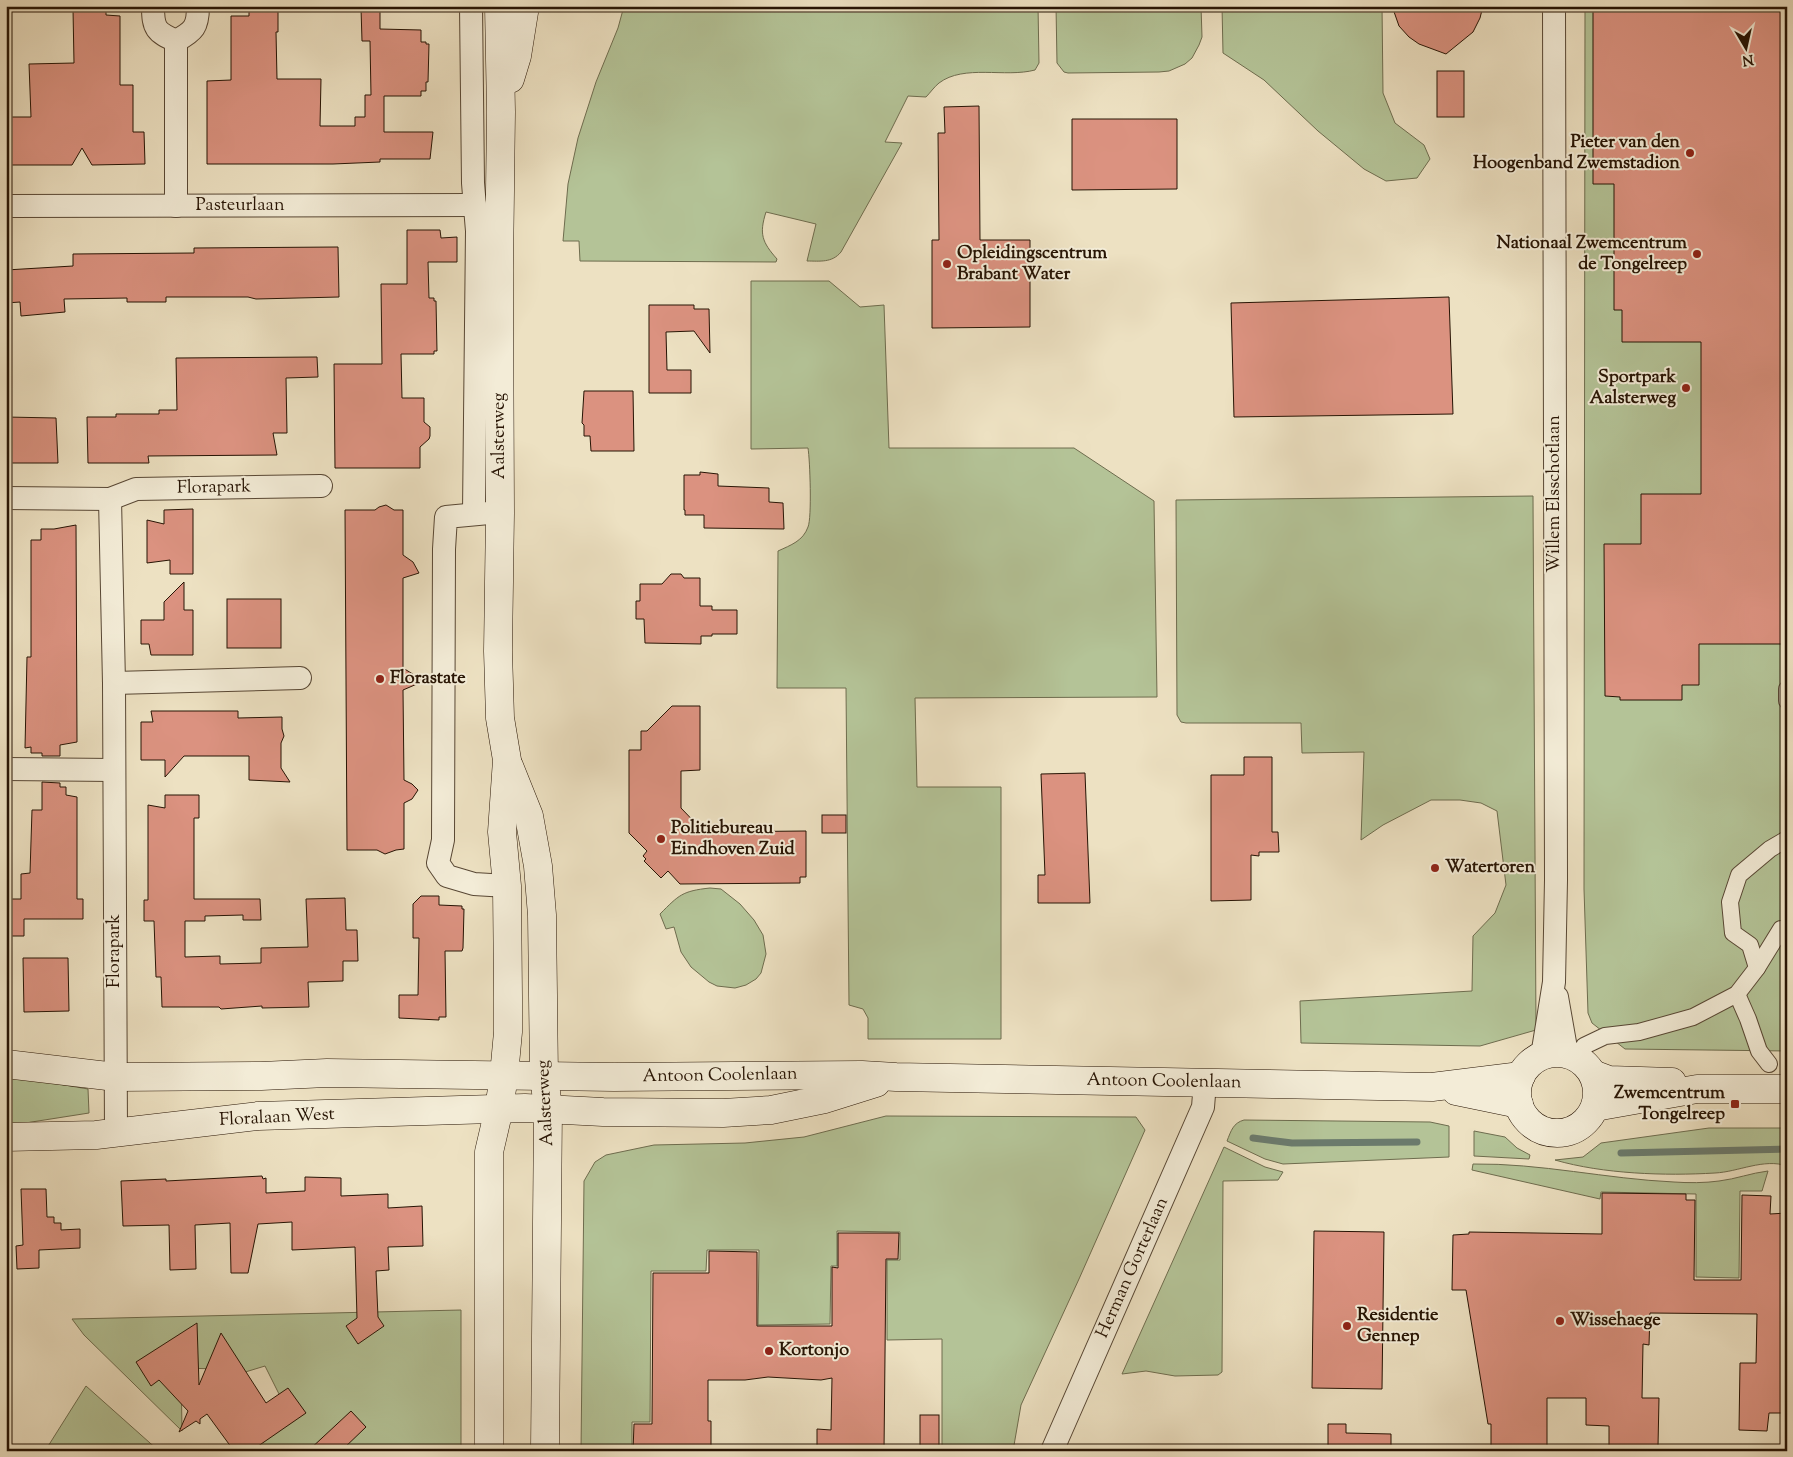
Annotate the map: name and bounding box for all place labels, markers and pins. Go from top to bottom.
place label: Pieter van den Hoogenband Zwemstadion [1473,130,1680,177]
marker: Pieter van den Hoogenband Zwemstadion [1684,147,1696,159]
place label: Nationaal Zwemcentrum de Tongelreep [1496,231,1687,278]
place label: Opleidingscentrum Brabant Water [957,241,1107,288]
marker: Nationaal Zwemcentrum de Tongelreep [1691,248,1703,260]
marker: Opleidingscentrum Brabant Water [941,258,953,270]
place label: Sportpark Aalsterweg [1590,365,1676,412]
marker: Sportpark Aalsterweg [1680,382,1692,394]
place label: Florastate [390,666,466,692]
marker: Florastate [374,673,386,685]
place label: Politiebureau Eindhoven Zuid [671,816,796,863]
marker: Politiebureau Eindhoven Zuid [655,833,667,845]
place label: Watertoren [1445,855,1535,881]
marker: Watertoren [1429,862,1441,874]
place label: Zwemcentrum Tongelreep [1614,1081,1725,1128]
marker: Zwemcentrum Tongelreep [1729,1098,1741,1110]
place label: Residentie Gennep [1357,1303,1439,1350]
place label: Wissehaege [1570,1308,1661,1334]
marker: Wissehaege [1554,1315,1566,1327]
marker: Residentie Gennep [1341,1320,1353,1332]
place label: Kortonjo [779,1338,849,1364]
marker: Kortonjo [763,1345,775,1357]

